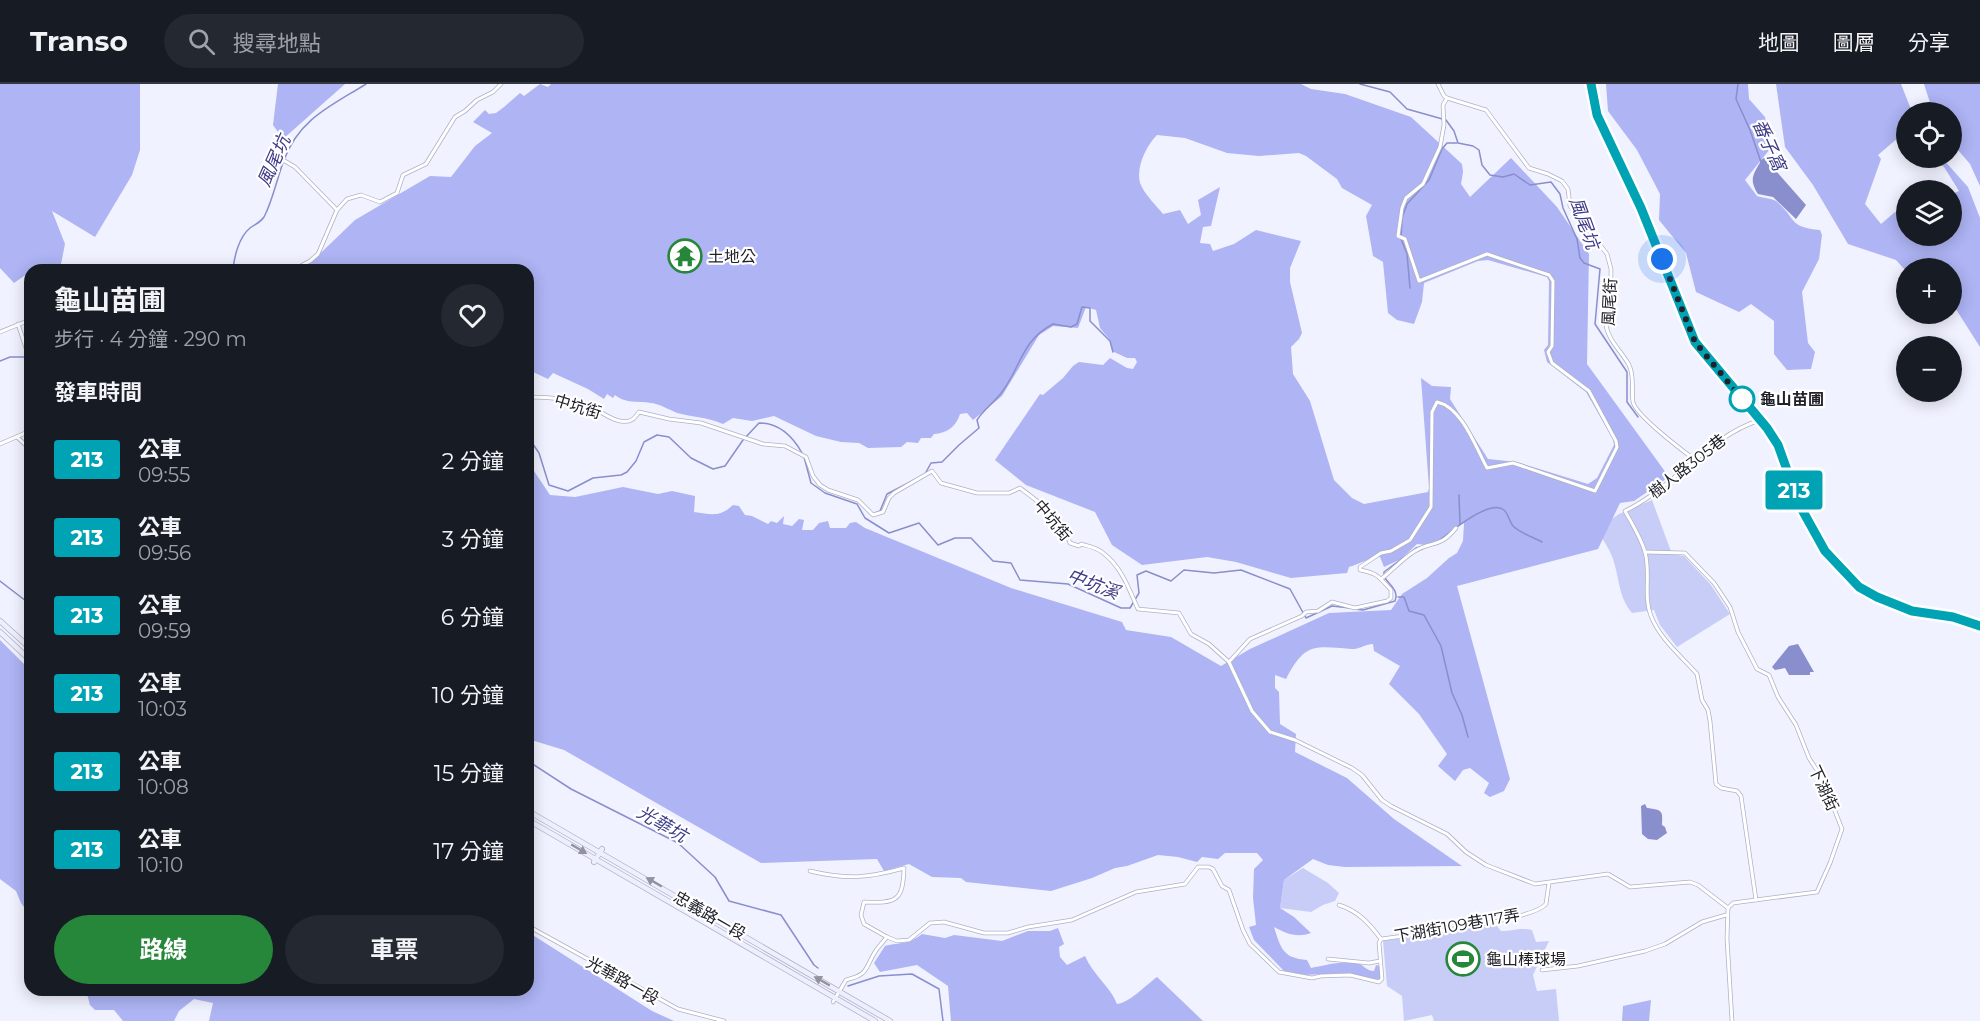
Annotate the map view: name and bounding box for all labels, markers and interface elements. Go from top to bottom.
search box [164,14,584,68]
text: Transo [30,24,128,58]
icon: search [185,25,218,58]
text: 搜尋地點 [233,30,321,57]
text: 地圖 [1758,30,1800,55]
text: 圖層 [1833,30,1875,55]
text: 分享 [1908,30,1950,55]
map controls [1896,102,1962,402]
button: locate [1896,102,1962,168]
water label: 番子窩 [1748,116,1791,177]
water label: 風尾坑 [253,129,296,190]
button: layers [1896,180,1962,246]
water label: 風尾坑 [1564,194,1605,255]
temple icon: 土地公 [667,238,703,274]
your location [1647,244,1677,274]
place label: 土地公 [708,247,756,266]
button: + [1896,258,1962,324]
street label: 風尾街 [1599,278,1620,326]
text: 龜山苗圃 [54,283,166,317]
button: heart [441,284,504,347]
text: 步行 · 4 分鐘 · 290 m [54,327,247,351]
button: − [1896,336,1962,402]
text: 發車時間 [54,379,142,406]
marker: 龜山苗圃 [1729,386,1755,412]
street label: 中坑街 [552,390,604,423]
place label: 龜山苗圃 [1760,390,1824,409]
street label: 樹人路305巷 [1645,430,1730,502]
text: 公車 [138,436,182,463]
text: 213 [70,447,104,472]
text: 2 分鐘 [442,448,504,475]
text: 09:55 [138,463,190,487]
line badge: 213 [1760,470,1828,510]
text: 213 [1777,478,1811,503]
street label: 中坑街 [1030,496,1075,545]
text: 公車 [138,514,182,541]
text: 213 [70,525,104,550]
text: 3 分鐘 [442,526,504,553]
text: 09:56 [138,541,191,565]
water label: 中坑溪 [1064,564,1125,605]
text: 公車 [138,592,182,619]
text: 213 [70,603,104,628]
text: 6 分鐘 [441,604,504,631]
text: 09:59 [138,619,191,643]
text: 公車 [138,670,182,697]
text: 213 [70,681,104,706]
text: 10 分鐘 [432,682,504,709]
text: 10:03 [138,697,187,721]
text: 公車 [138,748,182,775]
text: 213 [70,759,104,784]
text: 15 分鐘 [434,760,504,787]
street label: 下湖街 [1805,762,1842,814]
text: 10:08 [138,775,189,799]
water label: 光華坑 [633,801,693,849]
text: 公車 [138,826,182,853]
text: 213 [70,837,104,862]
text: 17 分鐘 [433,838,504,865]
one-way arrow [571,844,588,854]
text: 10:10 [138,853,183,877]
one-way arrow [645,877,662,887]
street label: 忠義路一段 [670,887,749,944]
street label: 下湖街109巷117弄 [1393,905,1521,946]
button: 路線 [54,915,273,984]
button: 車票 [285,915,504,984]
sports icon: 龜山棒球場 [1445,941,1481,977]
place label: 龜山棒球場 [1486,950,1566,969]
street label: 光華路一段 [583,953,662,1008]
one-way arrow [814,975,830,986]

